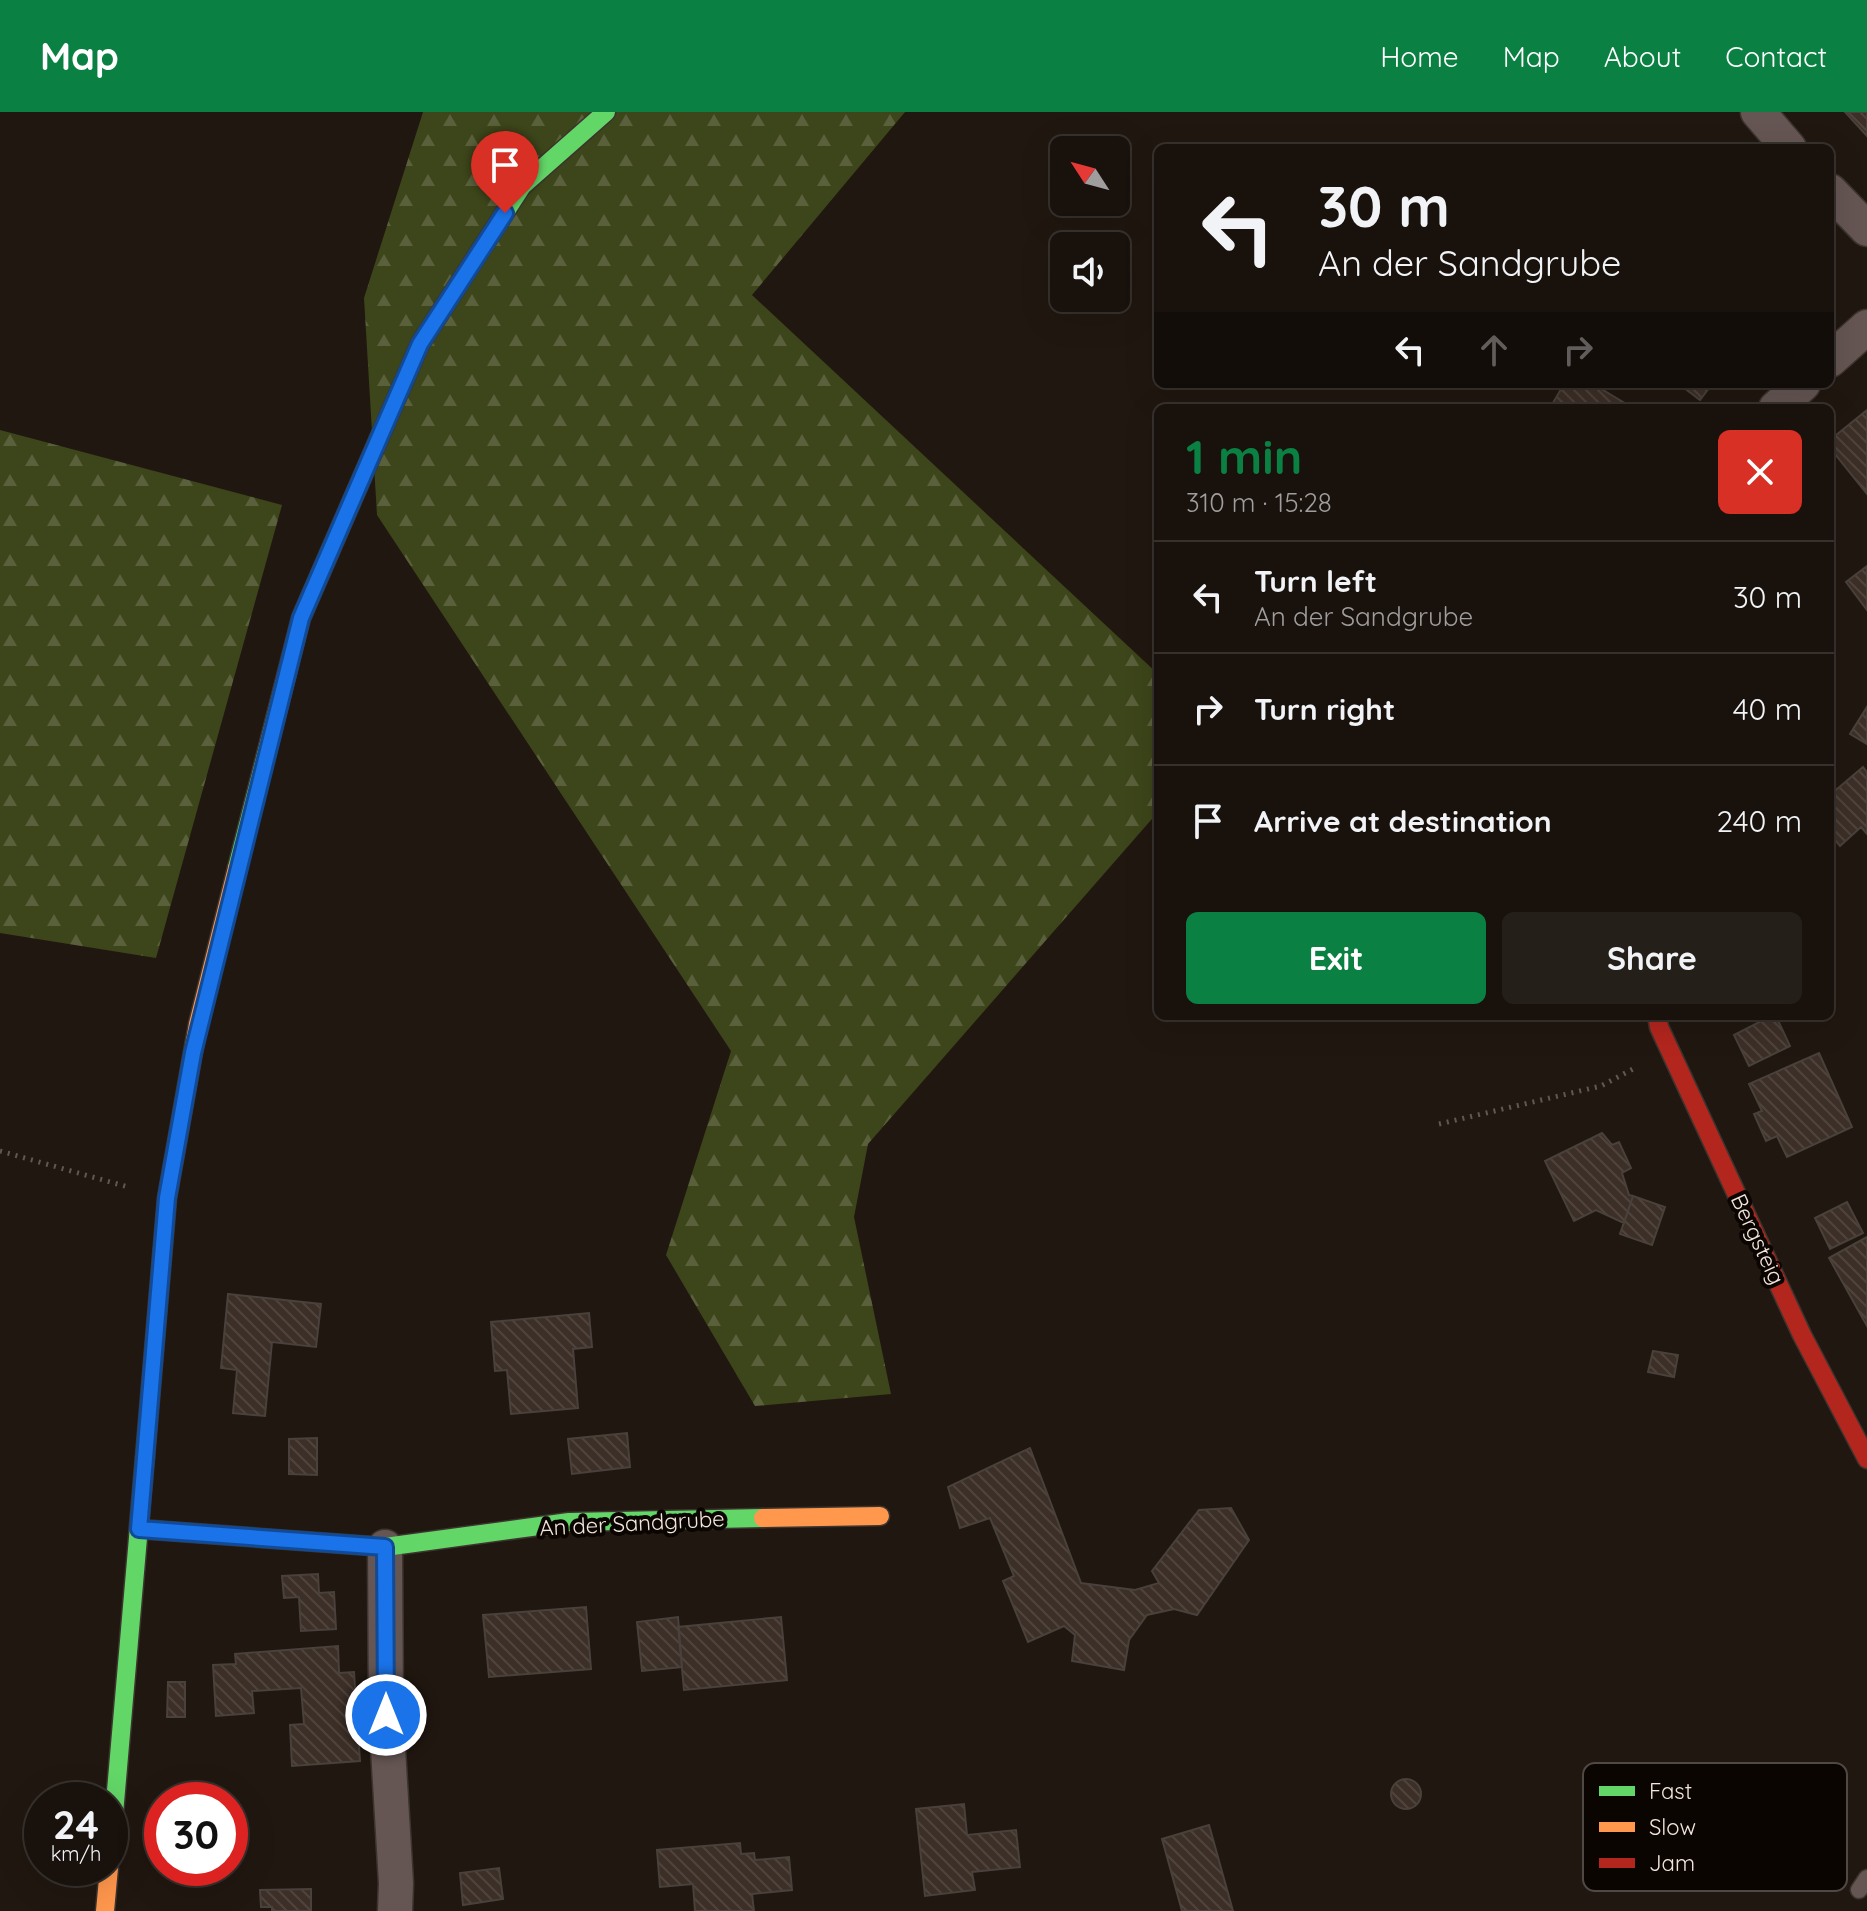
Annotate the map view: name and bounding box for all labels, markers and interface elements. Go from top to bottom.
text: Map [40,32,119,80]
text: Home [1380,39,1459,74]
text: Map [1503,39,1560,74]
text: About [1604,39,1681,74]
text: Contact [1725,39,1827,74]
pin [471,131,539,213]
north arrow [1050,136,1130,216]
map controls [1050,136,1130,312]
icon: arrive [483,143,527,187]
text: 30 m [1318,171,1450,241]
icon: left [1186,176,1290,280]
button: sound [1050,232,1130,312]
text: An der Sandgrube [1318,240,1621,285]
icon: left [1388,328,1432,372]
icon: ahead [1472,328,1516,372]
icon: right [1556,328,1600,372]
text: 1 min [1186,426,1302,486]
button: close [1718,430,1802,514]
text: 310 m · 15:28 [1186,486,1332,519]
text: Turn left [1254,562,1377,600]
icon: left [1186,575,1230,619]
text: 30 m [1733,578,1802,616]
text: An der Sandgrube [1254,600,1473,633]
icon: right [1186,687,1230,731]
text: Turn right [1254,690,1395,728]
text: 40 m [1733,690,1802,728]
icon: arrive [1186,799,1230,843]
text: Arrive at destination [1254,802,1552,840]
text: 240 m [1717,802,1802,840]
button: Exit [1186,912,1486,1004]
button: Share [1502,912,1802,1004]
street label: Bergsteig [1725,1189,1791,1289]
street label: An der Sandgrube [539,1504,725,1542]
position arrow [344,1673,428,1757]
legend [1583,1763,1847,1891]
text: Fast [1649,1777,1692,1805]
speed limit sign: 30 [144,1782,248,1886]
text: 24 [53,1799,99,1849]
text: Slow [1649,1813,1696,1841]
text: km/h [51,1841,101,1866]
text: Jam [1649,1849,1695,1877]

